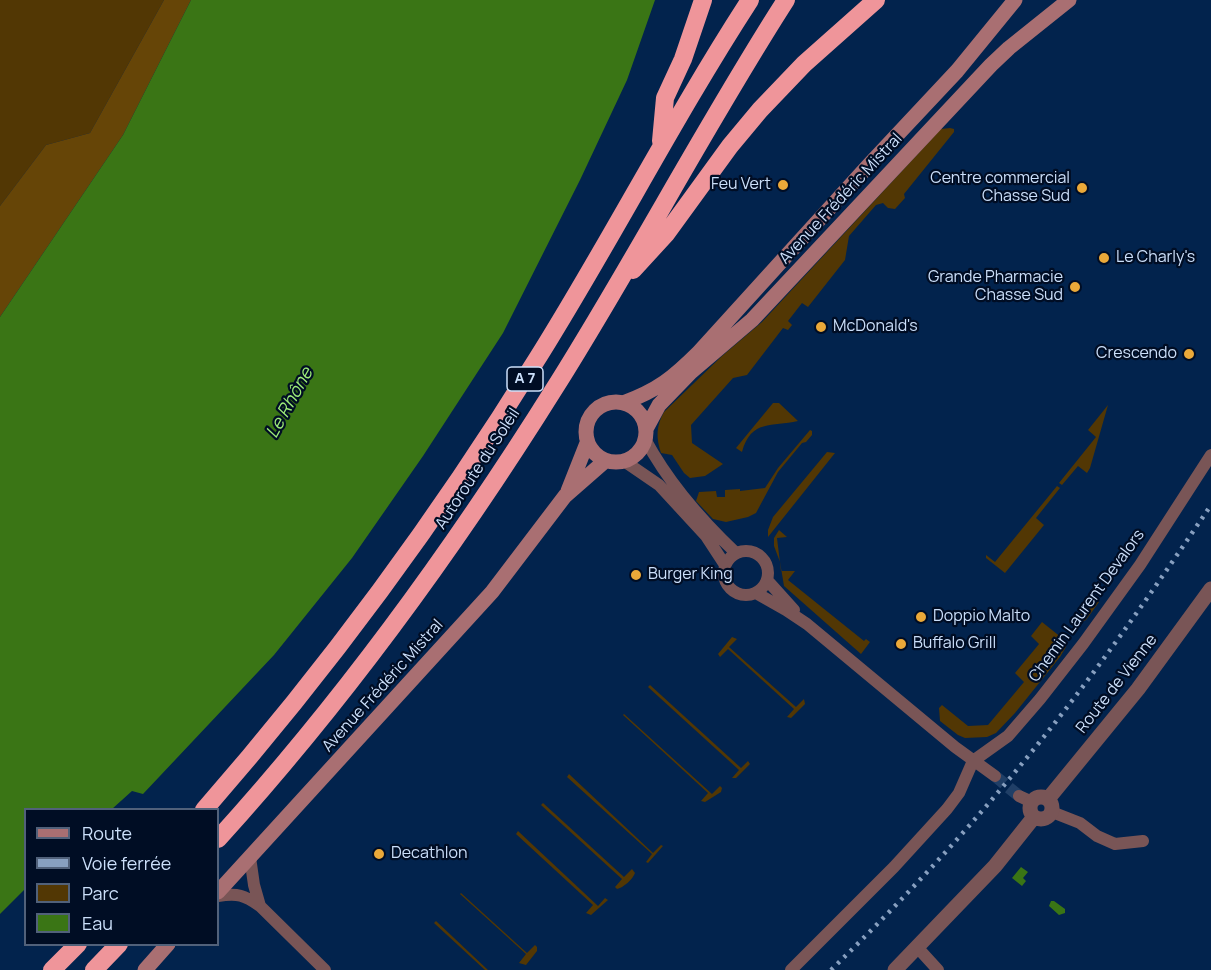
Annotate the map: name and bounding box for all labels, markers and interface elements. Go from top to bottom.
street label: Avenue Frédéric Mistral [775,130,907,268]
place label: Centre commercial Chasse Sud [930,169,1070,207]
place label: Feu Vert [711,175,771,195]
marker: Feu Vert [776,178,790,192]
marker: Centre commercial Chasse Sud [1075,181,1089,195]
place label: Le Charly's [1116,248,1195,268]
marker: Le Charly's [1097,251,1111,265]
place label: Grande Pharmacie Chasse Sud [928,268,1063,306]
marker: Grande Pharmacie Chasse Sud [1068,280,1082,294]
place label: McDonald's [833,317,918,337]
marker: McDonald's [814,320,828,334]
place label: Crescendo [1096,344,1177,364]
marker: Crescendo [1182,347,1196,361]
water label: Le Rhône [262,364,318,442]
road number: A 7 [507,367,543,391]
street label: Autoroute du Soleil [432,405,524,533]
street label: Chemin Laurent Devalors [1025,526,1149,686]
place label: Burger King [648,565,733,585]
marker: Burger King [629,568,643,582]
place label: Doppio Malto [933,607,1030,627]
marker: Doppio Malto [914,610,928,624]
street label: Avenue Frédéric Mistral [318,616,448,756]
street label: Route de Vienne [1072,631,1162,737]
place label: Buffalo Grill [913,634,996,654]
marker: Buffalo Grill [894,637,908,651]
legend [24,808,219,946]
text: Route [82,821,132,845]
place label: Decathlon [391,844,467,864]
marker: Decathlon [372,847,386,861]
text: Voie ferrée [82,851,171,875]
text: Parc [82,881,119,905]
text: Eau [82,911,113,935]

